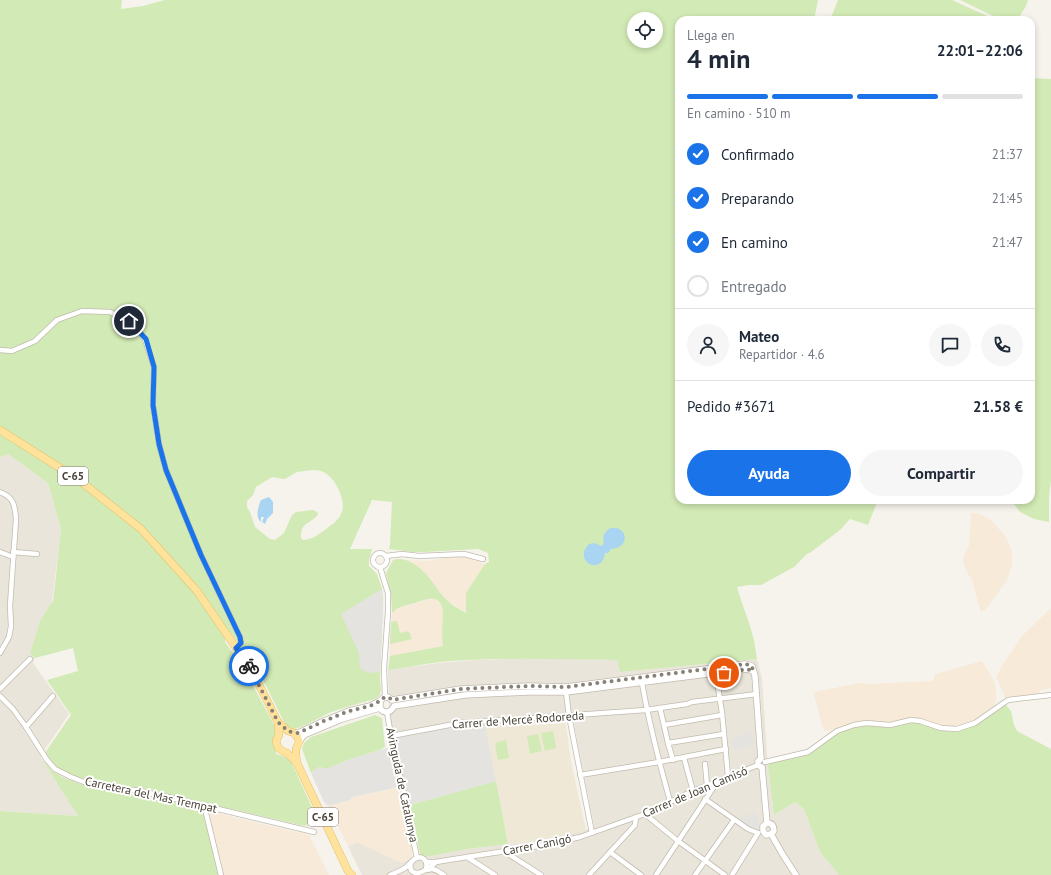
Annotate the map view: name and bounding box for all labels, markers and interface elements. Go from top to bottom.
map controls [627,12,663,48]
button: locate [627,12,663,48]
text: Llega en [687,27,735,44]
text: 22:01–22:06 [937,41,1023,60]
text: 4 min [687,42,750,75]
text: En camino · 510 m [687,105,791,122]
icon: check [687,143,709,165]
text: Confirmado [721,145,794,164]
text: 21:37 [992,146,1023,163]
icon: check [687,187,709,209]
text: Preparando [721,189,794,208]
text: 21:45 [992,190,1023,207]
icon: check [687,231,709,253]
text: En camino [721,233,788,252]
text: 21:47 [992,234,1023,251]
text: Entregado [721,277,787,296]
pin [112,304,146,338]
icon: home [118,310,140,332]
button: person [687,324,729,366]
button: chat [929,324,971,366]
button: phone [981,324,1023,366]
text: Mateo [739,327,779,346]
text: Repartidor · 4.6 [739,346,825,363]
text: Pedido #3671 [687,397,776,416]
text: 21.58 € [973,397,1023,416]
button: Ayuda [687,450,851,496]
button: Compartir [859,450,1023,496]
road number: C-65 [58,467,88,485]
courier [229,646,269,686]
icon: bike [238,655,260,677]
pin [707,656,741,690]
icon: bag [713,662,735,684]
street label: Carrer de Mercè Rodoreda [451,707,585,732]
street label: Avinguda de Catalunya [383,726,422,844]
street label: Carrer de Joan Camisó [640,763,750,820]
street label: Carretera del Mas Trempat [84,773,218,816]
road number: C-65 [308,808,338,826]
street label: Carrer Canigó [501,831,572,858]

